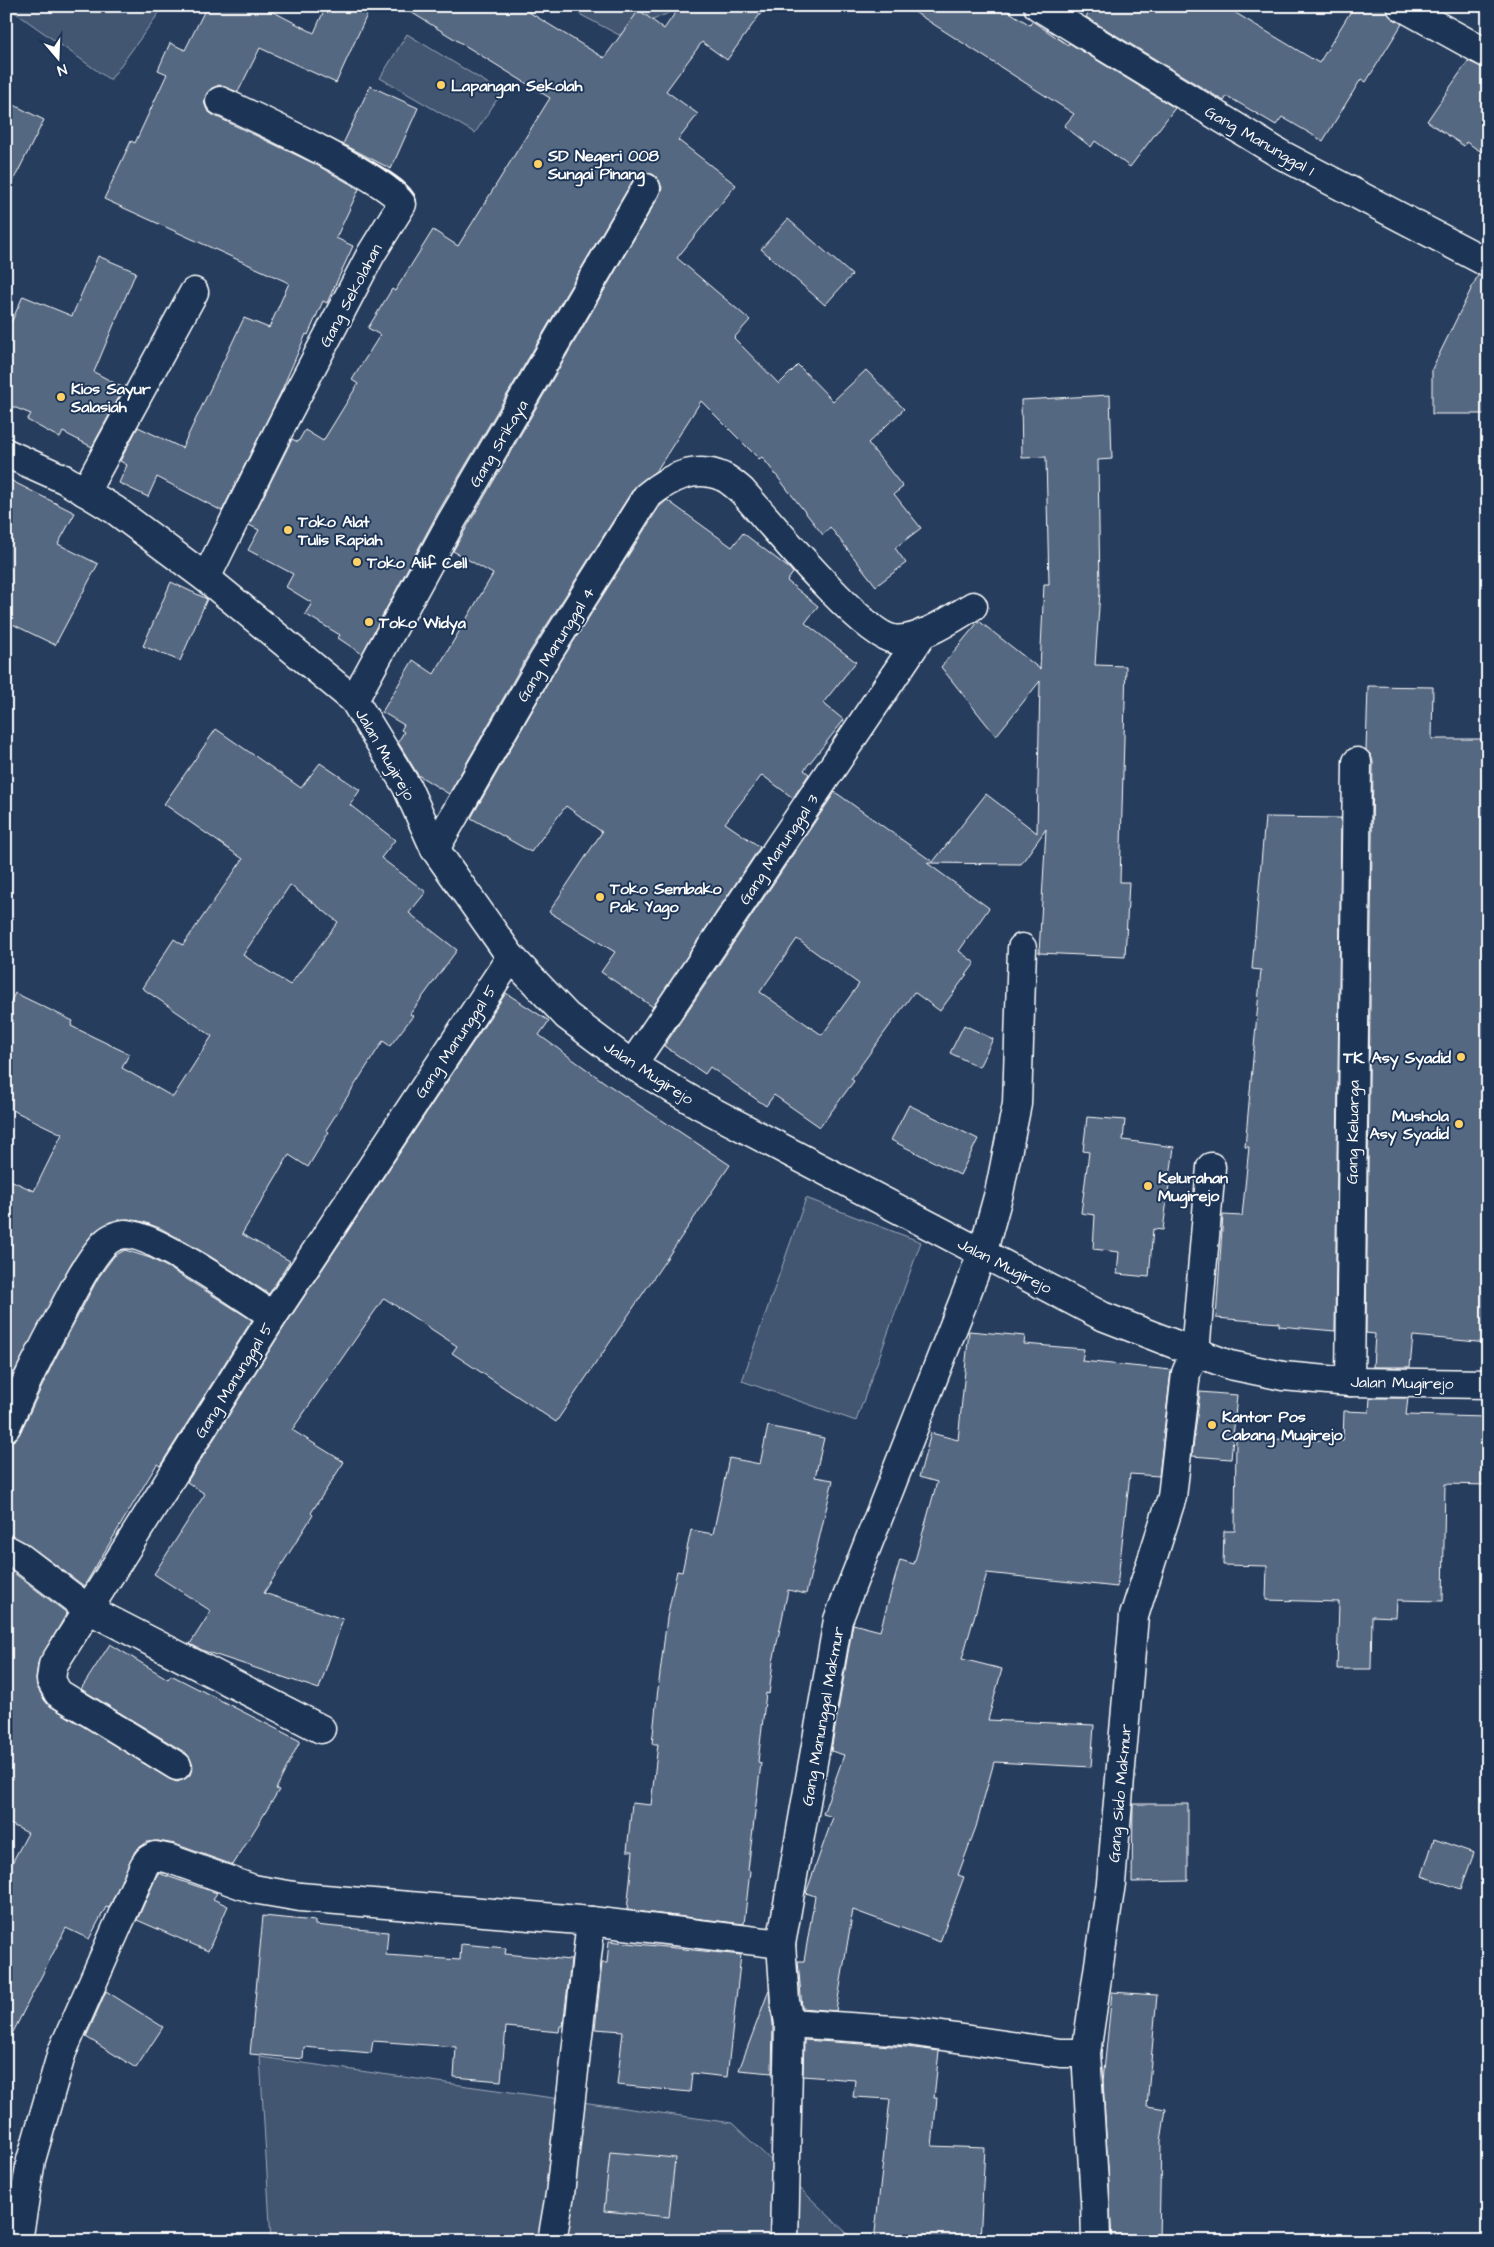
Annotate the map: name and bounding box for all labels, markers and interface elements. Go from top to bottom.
north arrow [32,32,82,82]
text: N [54,58,69,80]
place label: Lapangan Sekolah [451,75,583,99]
marker: Lapangan Sekolah [435,79,447,91]
street label: Gang Manunggal 1 [1200,101,1318,182]
place label: SD Negeri 008 Sungai Pinang [547,145,660,187]
marker: SD Negeri 008 Sungai Pinang [532,158,544,170]
street label: Gang Sekolahan [314,240,388,352]
place label: Kios Sayur Salasiah [70,378,151,418]
marker: Kios Sayur Salasiah [55,391,67,403]
street label: Gang Srikaya [464,396,534,492]
place label: Toko Alat Tulis Rapiah [297,511,383,551]
marker: Toko Alat Tulis Rapiah [282,524,294,536]
place label: Toko Alif Cell [366,552,468,574]
marker: Toko Alif Cell [351,556,363,568]
street label: Gang Manunggal 4 [512,583,601,707]
place label: Toko Widya [378,612,467,635]
marker: Toko Widya [363,616,375,628]
street label: Jalan Mugirejo [349,704,420,805]
street label: Gang Manunggal 3 [734,790,825,910]
place label: Toko Sembako Pak Yago [609,878,723,920]
marker: Toko Sembako Pak Yago [594,891,606,903]
street label: Gang Manunggal 5 [410,980,503,1103]
street label: Jalan Mugirejo [599,1036,698,1111]
place label: TK. Asy Syadid [1342,1047,1452,1070]
marker: TK. Asy Syadid [1455,1051,1467,1063]
street label: Gang Keluarga [1341,1080,1366,1184]
place label: Mushola Asy Syadid [1370,1105,1450,1146]
marker: Mushola Asy Syadid [1453,1118,1465,1130]
place label: Kelurahan Mugirejo [1158,1167,1228,1209]
marker: Kelurahan Mugirejo [1142,1180,1154,1192]
street label: Jalan Mugirejo [953,1233,1055,1300]
street label: Gang Manunggal 5 [189,1318,279,1443]
street label: Jalan Mugirejo [1350,1371,1454,1396]
place label: Kantor Pos Cabang Mugirejo [1222,1406,1344,1448]
marker: Kantor Pos Cabang Mugirejo [1206,1419,1218,1431]
street label: Gang Manunggal Makmur [796,1625,851,1808]
street label: Gang Sido Makmur [1103,1723,1138,1863]

